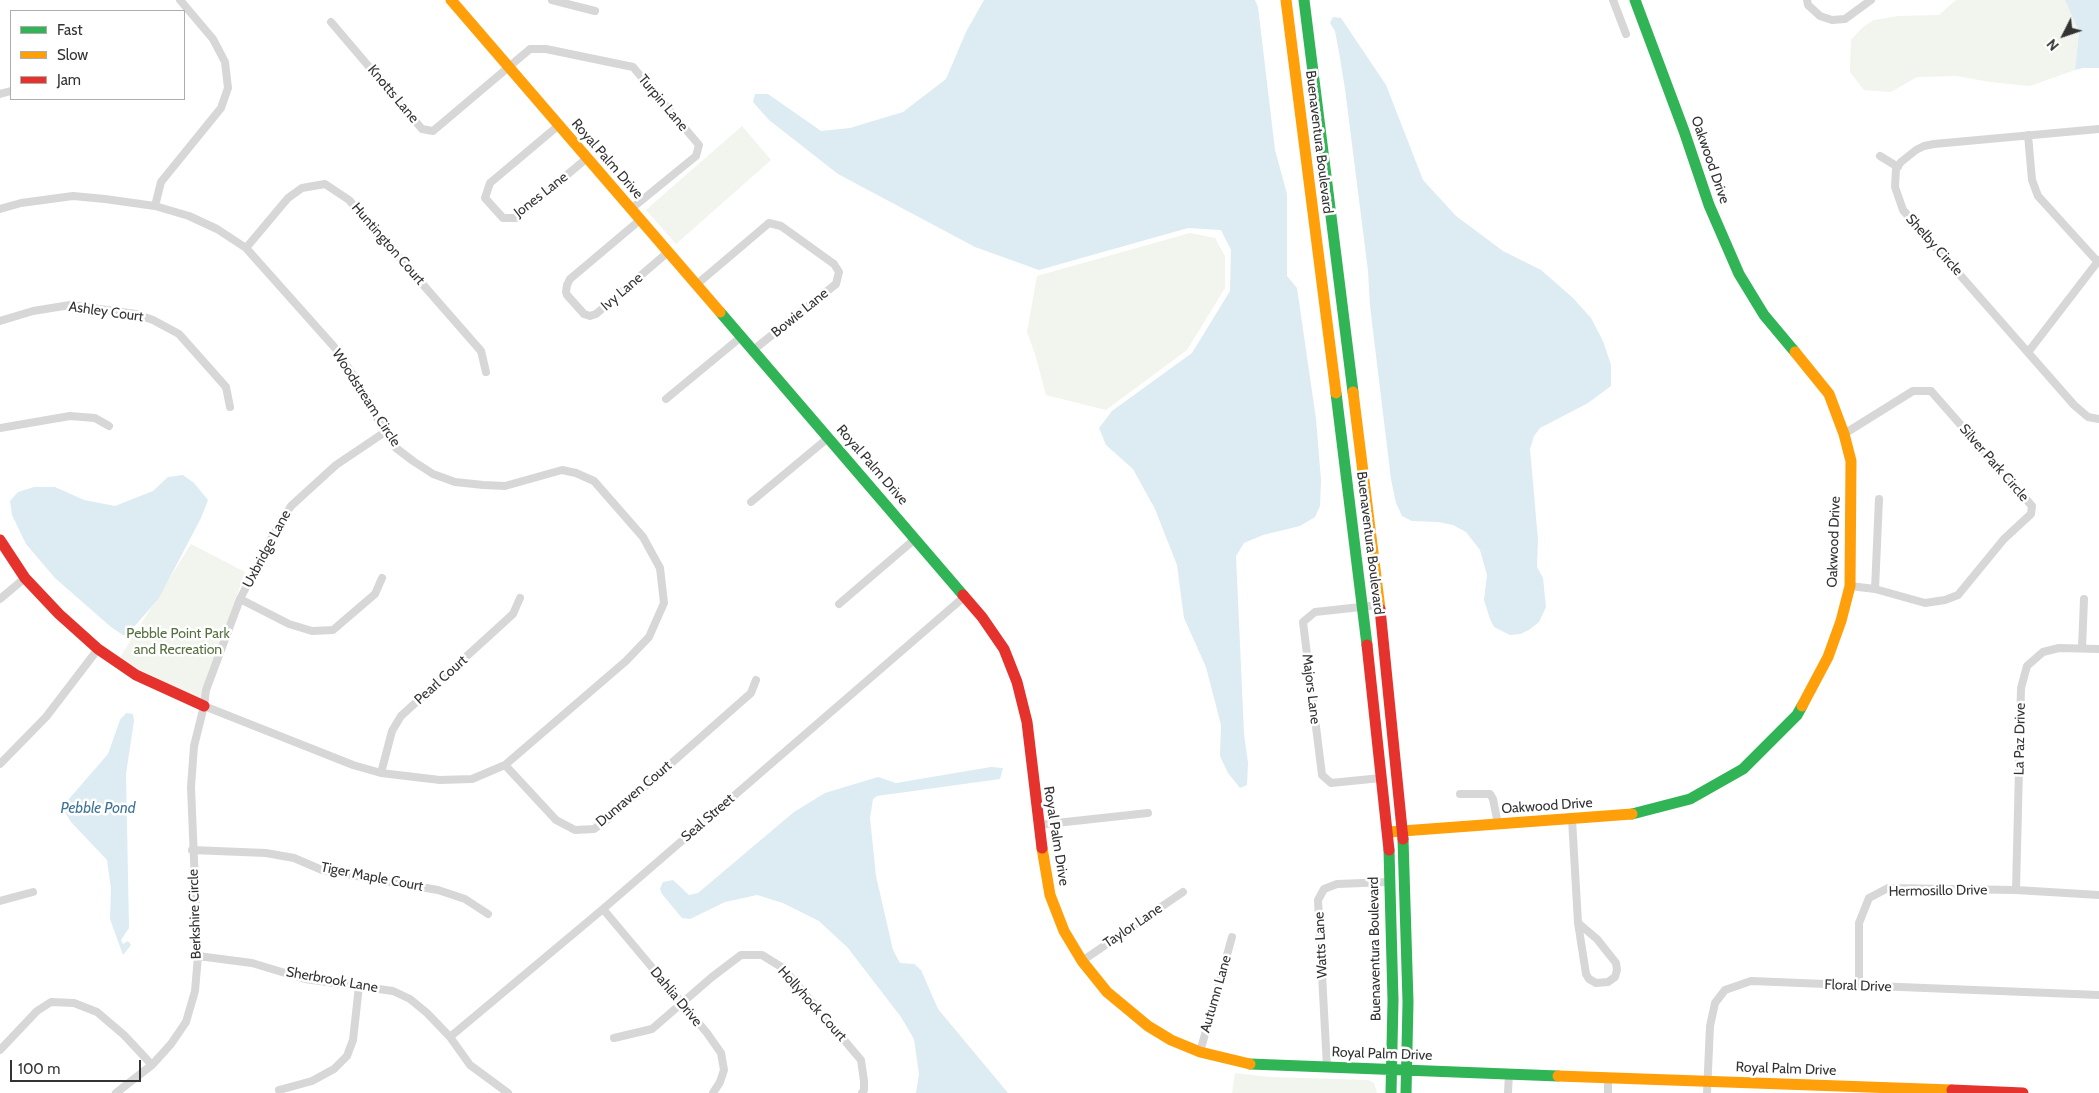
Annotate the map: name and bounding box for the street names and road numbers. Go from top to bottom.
street label: Knotts Lane [364,62,422,126]
street label: Buenaventura Boulevard [1302,69,1336,215]
street label: Turpin Lane [635,71,691,135]
street label: Oakwood Drive [1687,114,1733,206]
street label: Royal Palm Drive [568,116,646,202]
street label: Jones Lane [511,169,571,221]
street label: Huntington Court [348,200,428,288]
street label: Shelby Circle [1902,211,1966,279]
street label: Ivy Lane [598,269,646,315]
street label: Bowie Lane [768,285,832,341]
street label: Ashley Court [68,298,144,326]
street label: Woodstream Circle [328,346,404,450]
street label: Silver Park Circle [1956,421,2032,505]
street label: Royal Palm Drive [833,422,911,508]
street label: Buenaventura Boulevard [1353,470,1387,616]
street label: Oakwood Drive [1824,496,1844,588]
street label: Uxbridge Lane [239,507,295,591]
street label: Pearl Court [411,652,471,708]
street label: Majors Lane [1298,653,1324,725]
street label: La Paz Drive [2011,703,2029,775]
street label: Dunraven Court [593,757,675,831]
street label: Royal Palm Drive [1040,785,1072,887]
street label: Seal Street [678,791,738,845]
street label: Oakwood Drive [1501,794,1593,818]
street label: Tiger Maple Court [319,859,425,895]
street label: Berkshire Circle [185,869,205,959]
street label: Buenaventura Boulevard [1365,877,1385,1021]
street label: Hermosillo Drive [1888,882,1988,900]
street label: Taylor Lane [1100,900,1166,952]
street label: Watts Lane [1311,911,1331,979]
street label: Autumn Lane [1197,953,1235,1035]
street label: Hollyhock Court [774,963,850,1045]
street label: Sherbrook Lane [285,964,379,996]
street label: Dahlia Drive [646,964,706,1030]
street label: Floral Drive [1824,976,1892,996]
street label: Royal Palm Drive [1331,1044,1433,1064]
street label: Royal Palm Drive [1735,1059,1837,1079]

